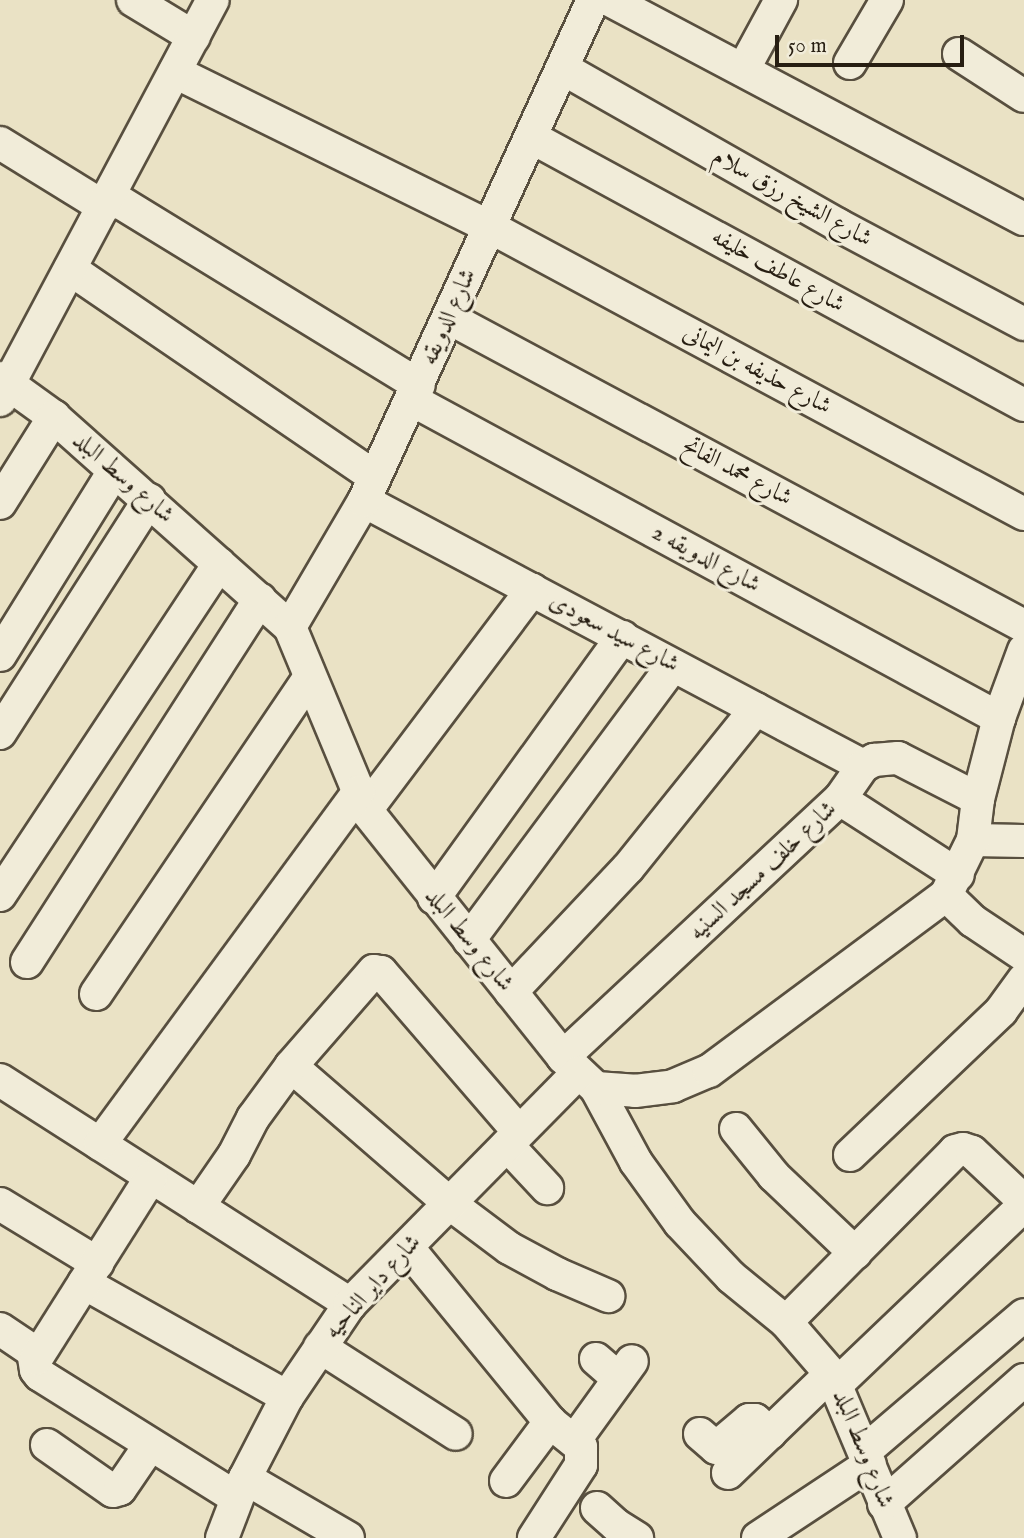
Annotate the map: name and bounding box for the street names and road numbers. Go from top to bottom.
street label: شارع الشيخ رزق سلام [707,142,877,254]
street label: شارع عاطف خليفه [706,223,850,319]
street label: شارع الدويقه [415,264,483,370]
street label: شارع حذيفه بن اليمانى [678,319,836,421]
street label: شارع وسط البلد [66,426,180,530]
street label: شارع محمد الفاتح [677,431,797,513]
street label: شارع الدويقه 2 [647,518,765,600]
street label: شارع سيد سعودى [544,587,684,679]
street label: شارع خلف مسجد السنيه [683,795,843,947]
street label: شارع وسط البلد [419,882,519,998]
street label: شارع داير الناحيه [318,1229,428,1345]
street label: شارع وسط البلد [826,1386,900,1512]

